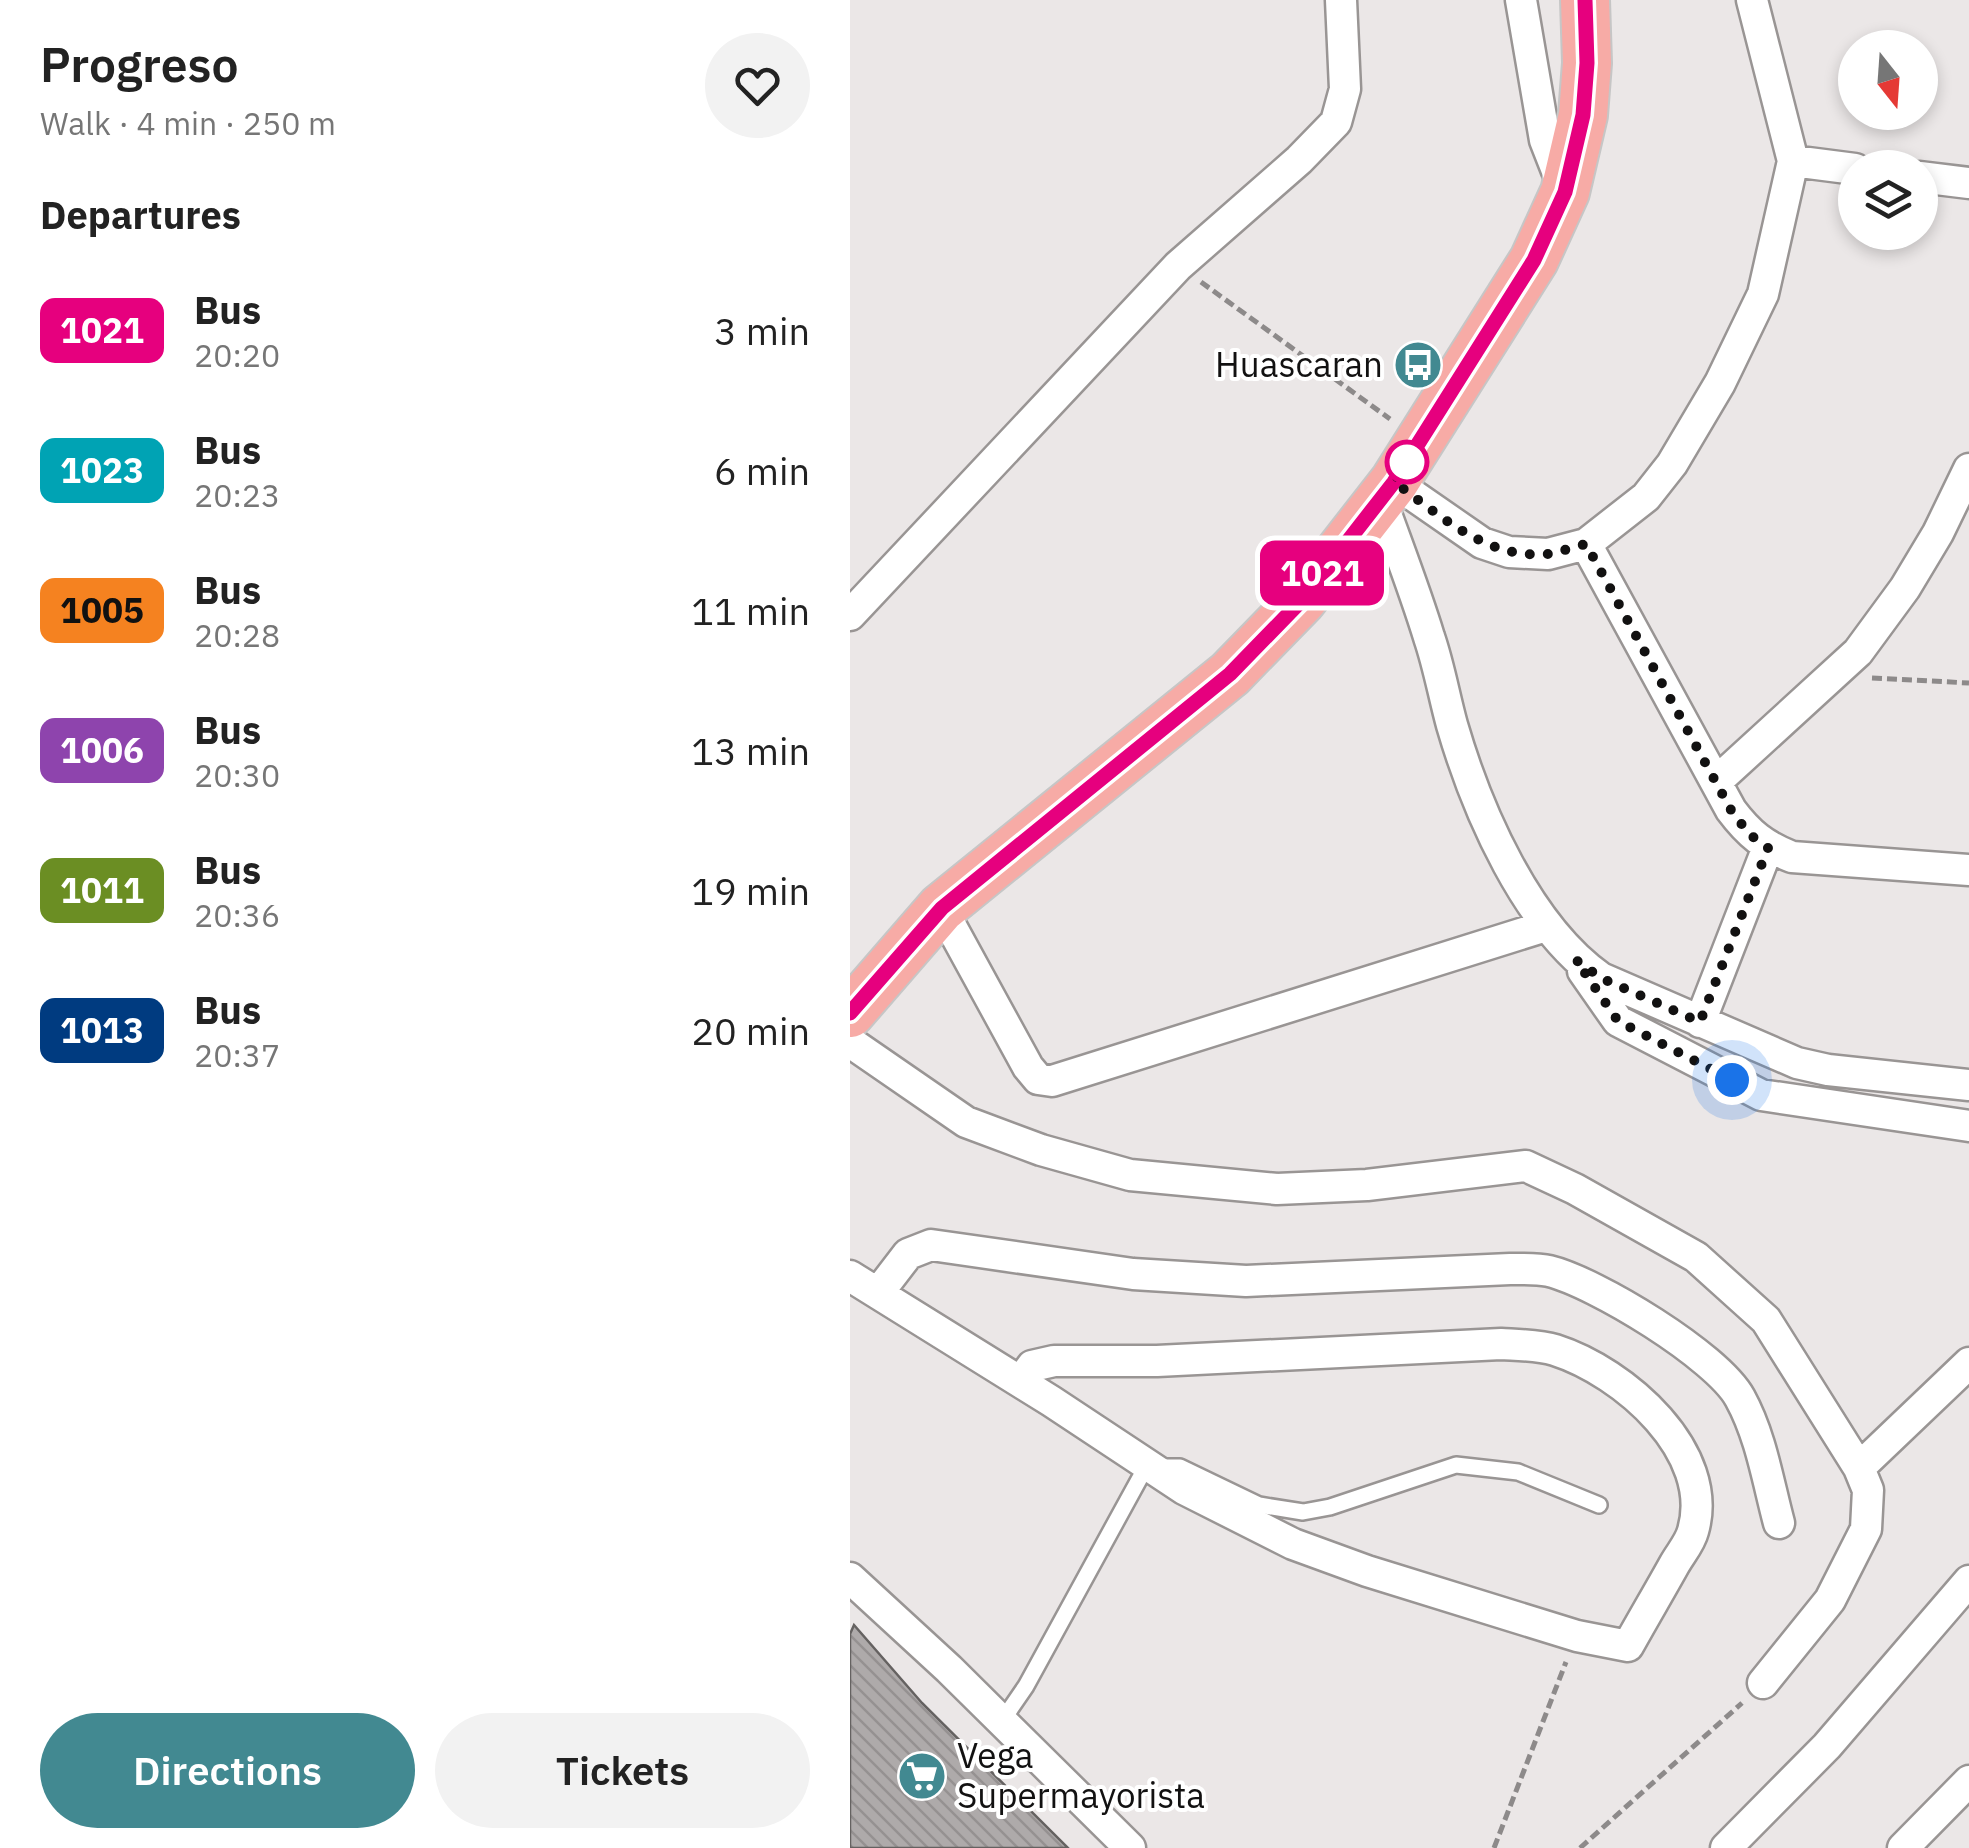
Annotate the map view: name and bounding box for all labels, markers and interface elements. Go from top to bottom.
north arrow [1838,30,1938,130]
map controls [1838,30,1938,250]
text: Progreso [40,33,238,95]
button: heart [705,33,810,138]
text: Walk · 4 min · 250 m [40,102,336,144]
button: layers [1838,150,1938,250]
text: Departures [40,190,241,239]
text: Bus [194,285,261,334]
text: 3 min [714,306,810,355]
text: 1021 [60,307,144,353]
text: 20:20 [194,334,280,376]
bus stop icon: Huascaran [1392,339,1444,391]
place label: Huascaran [1215,341,1383,387]
text: Bus [194,425,261,474]
unlabelled marker [1386,441,1428,483]
text: 6 min [714,446,810,495]
text: 1023 [60,447,144,493]
text: 20:23 [194,474,280,516]
line badge: 1021 [1252,540,1392,606]
text: 1021 [1280,550,1364,596]
text: Bus [194,565,261,614]
text: 11 min [691,586,810,635]
text: 1005 [60,587,144,633]
text: 20:28 [194,614,280,656]
text: Bus [194,705,261,754]
text: 13 min [691,726,810,775]
text: 1006 [60,727,144,773]
text: 20:30 [194,754,280,796]
text: Bus [194,845,261,894]
text: 19 min [691,866,810,915]
text: 1011 [60,867,144,913]
text: 20:36 [194,894,280,936]
text: Bus [194,985,261,1034]
text: 20 min [691,1006,810,1055]
text: 1013 [60,1007,144,1053]
text: 20:37 [194,1034,280,1076]
your location [1707,1055,1757,1105]
button: Directions [40,1713,415,1828]
button: Tickets [435,1713,810,1828]
place label: Vega Supermayorista [957,1732,1205,1818]
supermarket icon: Vega Supermayorista [896,1750,948,1802]

